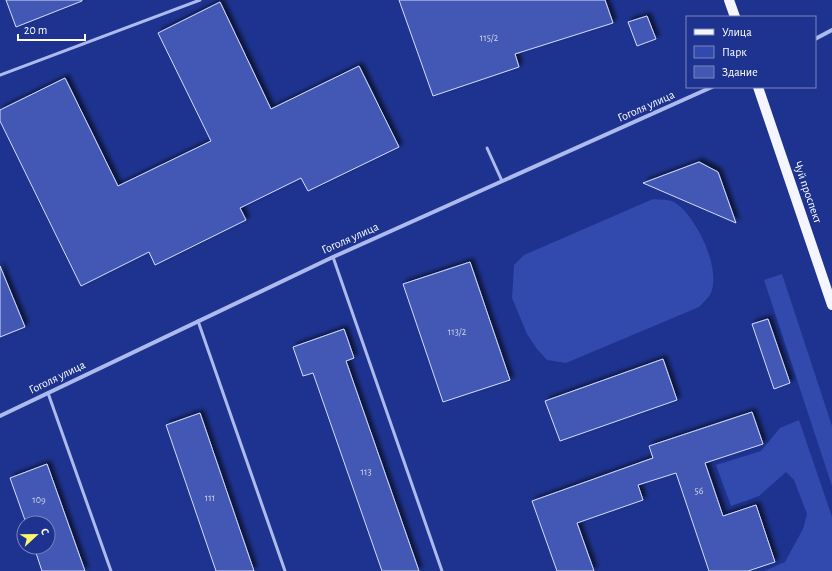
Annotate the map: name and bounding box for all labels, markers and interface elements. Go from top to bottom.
scale bar [18,16,85,42]
legend [686,16,816,88]
text: 20 m [24,24,47,36]
text: Улица [722,26,752,38]
house number: 115/2 [480,33,499,43]
text: Парк [722,46,747,58]
text: Здание [722,66,758,78]
street label: Гоголя улица [616,88,677,125]
street label: Чуй проспект [791,159,824,225]
street label: Гоголя улица [320,220,381,257]
house number: 113/2 [448,327,467,337]
street label: Гоголя улица [27,358,88,397]
house number: 113 [361,467,372,477]
house number: 56 [695,486,704,496]
house number: 111 [205,493,215,503]
house number: 109 [32,495,46,505]
north arrow [16,515,56,555]
text: С [39,527,51,536]

